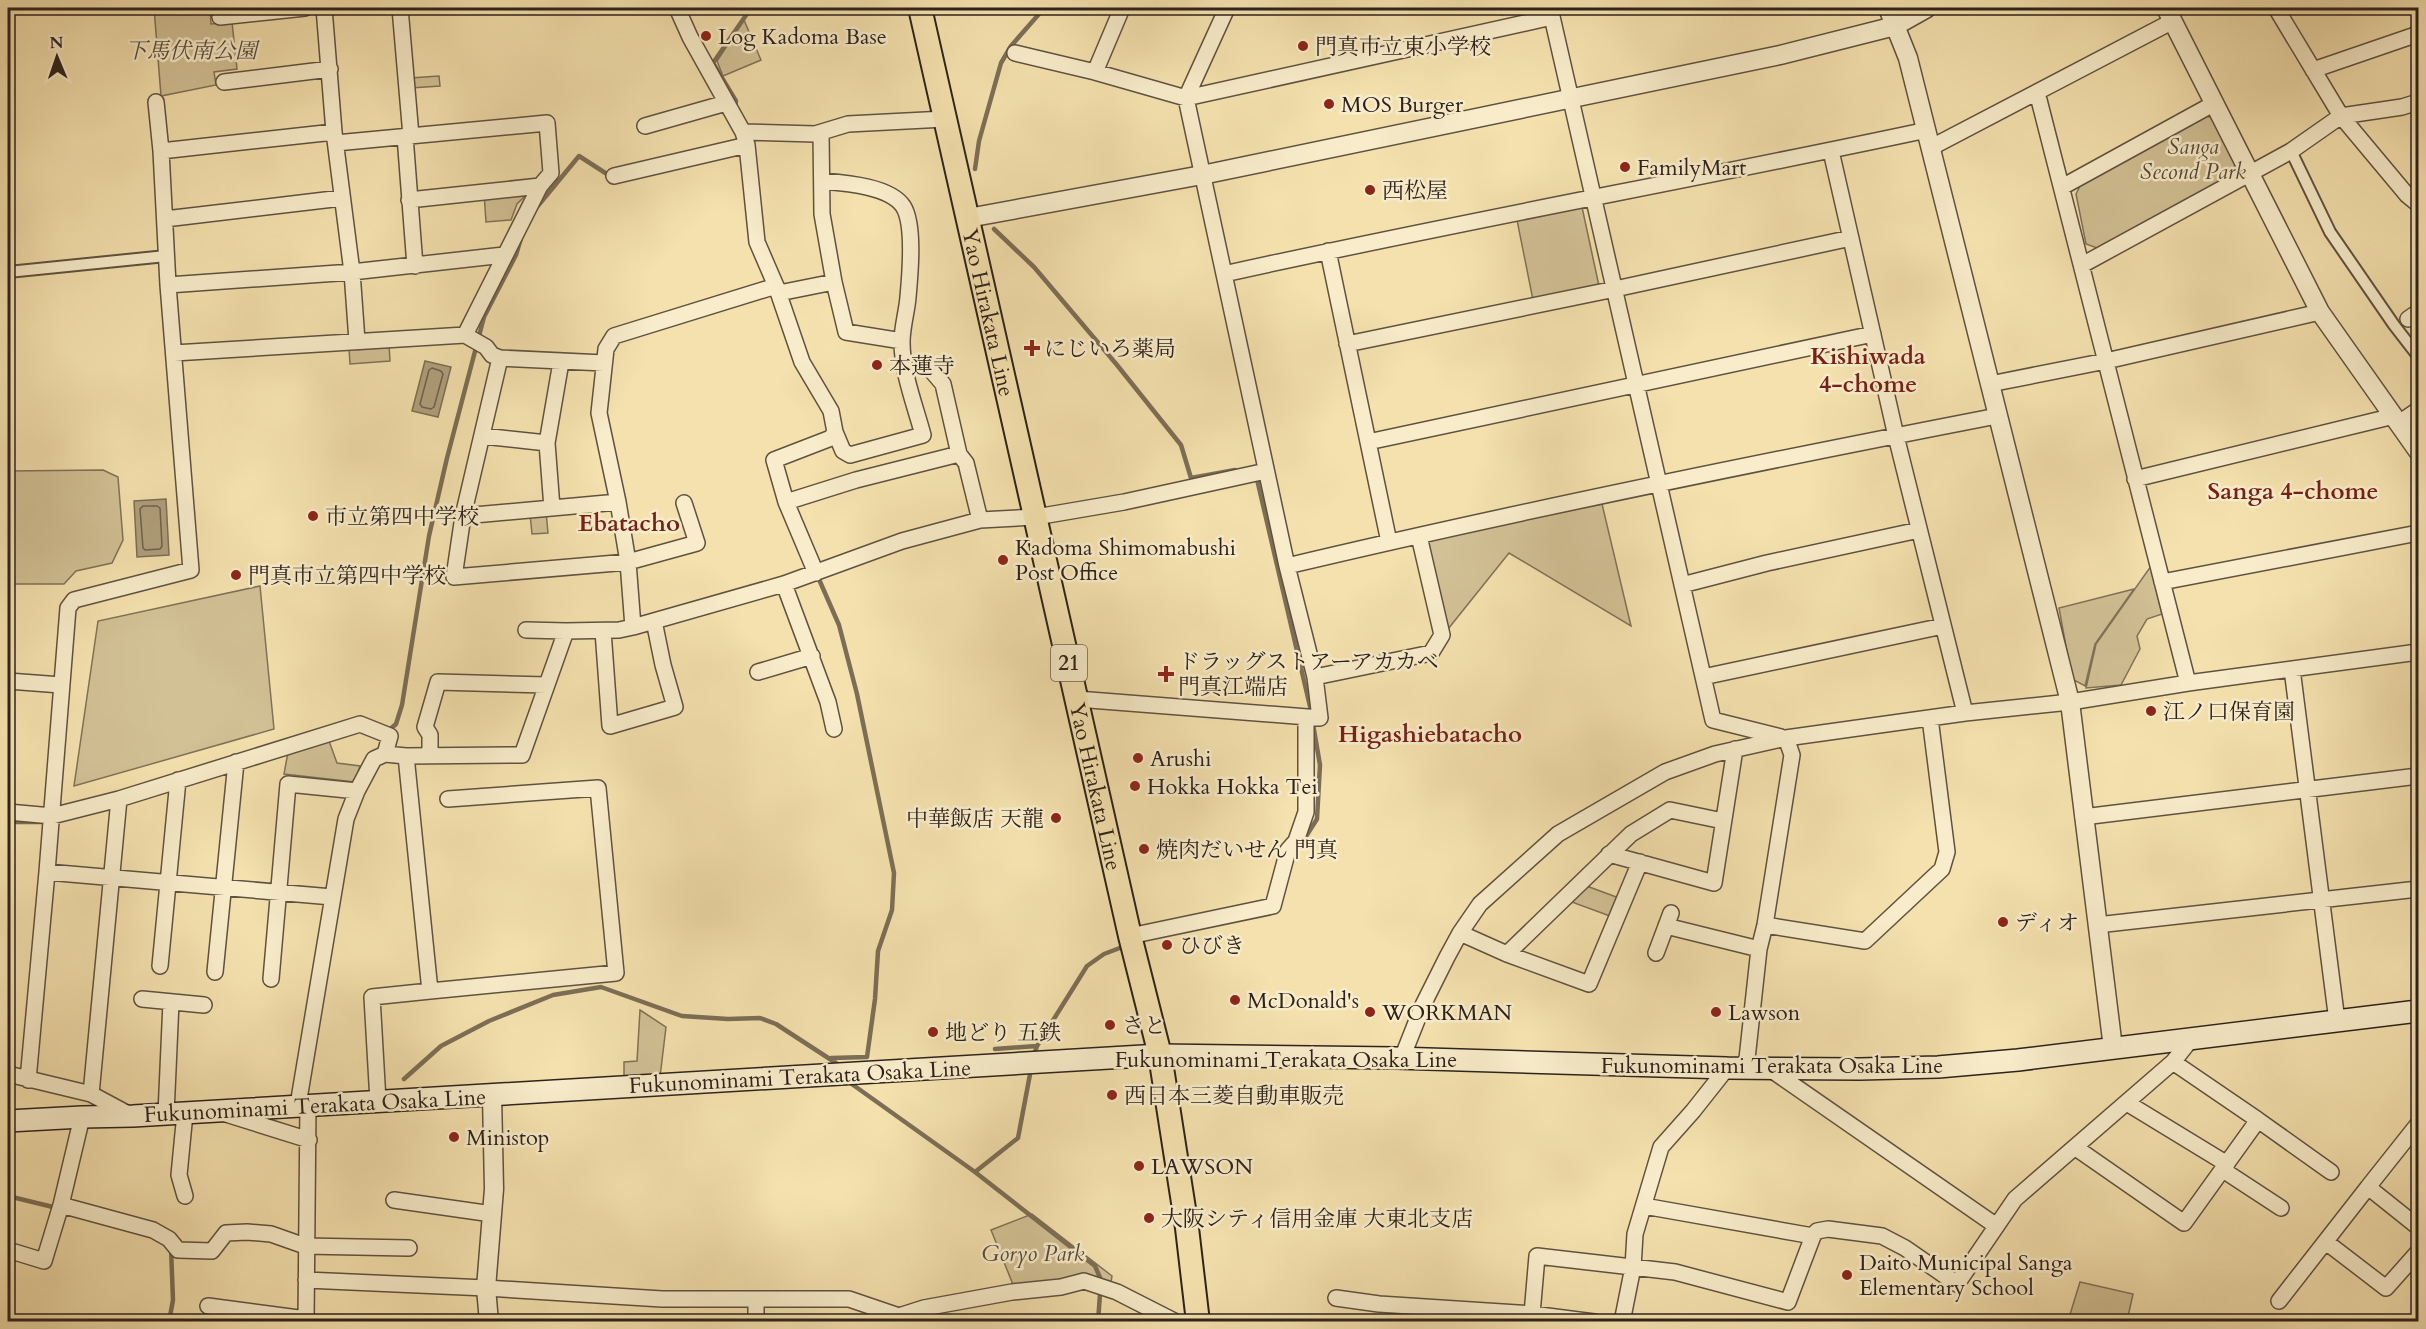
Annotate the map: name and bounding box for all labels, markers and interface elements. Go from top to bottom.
place label: Log Kadoma Base [718,22,887,52]
north arrow [27,27,87,87]
marker: Log Kadoma Base [699,29,713,43]
text: N [49,32,64,54]
place label: 門真市立東小学校 [1315,32,1491,62]
park label: 下馬伏南公園 [125,36,260,66]
marker: 門真市立東小学校 [1296,39,1310,53]
place label: MOS Burger [1341,90,1464,120]
marker: MOS Burger [1322,97,1336,111]
park label: Sanga Second Park [2140,132,2246,187]
place label: FamilyMart [1637,153,1746,183]
marker: FamilyMart [1618,160,1632,174]
place label: 西松屋 [1382,176,1448,206]
marker: 西松屋 [1363,183,1377,197]
street label: Yao Hirakata Line [954,226,1021,400]
place label: にじいろ薬局 [1044,334,1176,364]
district label: Kishiwada 4-chome [1810,340,1926,401]
marker: にじいろ薬局 [1025,341,1039,355]
place label: 本蓮寺 [889,351,955,381]
marker: 本蓮寺 [870,358,884,372]
district label: Sanga 4-chome [2208,475,2379,508]
place label: 市立第四中学校 [325,502,479,532]
district label: Ebatacho [578,507,680,540]
marker: 市立第四中学校 [306,509,320,523]
place label: Kadoma Shimomabushi Post Office [1015,533,1236,588]
marker: Kadoma Shimomabushi Post Office [996,553,1010,567]
place label: 門真市立第四中学校 [248,561,446,591]
marker: 門真市立第四中学校 [229,568,243,582]
road number: 21 [1051,645,1087,681]
place label: ドラッグストアーアカカベ 門真江端店 [1178,647,1439,702]
marker: ドラッグストアーアカカベ 門真江端店 [1159,667,1173,681]
place label: 江ノ口保育園 [2163,697,2295,727]
street label: Yao Hirakata Line [1062,700,1129,874]
marker: 江ノ口保育園 [2144,704,2158,718]
district label: Higashiebatacho [1338,718,1522,751]
place label: Arushi [1150,744,1211,774]
marker: Arushi [1131,751,1145,765]
place label: Hokka Hokka Tei [1147,772,1318,802]
marker: Hokka Hokka Tei [1128,779,1142,793]
place label: 中華飯店 天龍 [906,804,1044,834]
marker: 中華飯店 天龍 [1049,811,1063,825]
place label: 焼肉だいせん 門真 [1156,835,1338,865]
marker: 焼肉だいせん 門真 [1137,842,1151,856]
place label: ディオ [2015,908,2079,938]
marker: ディオ [1996,915,2010,929]
place label: ひびき [1179,931,1245,961]
marker: ひびき [1160,938,1174,952]
place label: McDonald's [1247,986,1359,1016]
marker: McDonald's [1228,993,1242,1007]
place label: WORKMAN [1381,998,1512,1028]
place label: Lawson [1728,998,1801,1028]
marker: WORKMAN [1363,1005,1377,1019]
marker: Lawson [1709,1005,1723,1019]
place label: さと [1122,1011,1166,1041]
place label: 地どり 五鉄 [945,1018,1061,1048]
marker: さと [1103,1018,1117,1032]
marker: 地どり 五鉄 [926,1025,940,1039]
street label: Fukunominami Terakata Osaka Line [1115,1045,1457,1075]
street label: Fukunominami Terakata Osaka Line [1601,1051,1943,1081]
street label: Fukunominami Terakata Osaka Line [628,1053,972,1101]
place label: 西日本三菱自動車販売 [1124,1081,1344,1111]
street label: Fukunominami Terakata Osaka Line [143,1082,487,1130]
marker: 西日本三菱自動車販売 [1105,1088,1119,1102]
place label: Ministop [466,1123,550,1153]
marker: Ministop [447,1130,461,1144]
place label: LAWSON [1151,1152,1253,1182]
marker: LAWSON [1132,1159,1146,1173]
place label: 大阪シティ信用金庫 大東北支店 [1161,1204,1473,1234]
marker: 大阪シティ信用金庫 大東北支店 [1142,1211,1156,1225]
park label: Goryo Park [982,1239,1085,1269]
place label: Daito Municipal Sanga Elementary School [1859,1248,2073,1303]
marker: Daito Municipal Sanga Elementary School [1840,1268,1854,1282]

